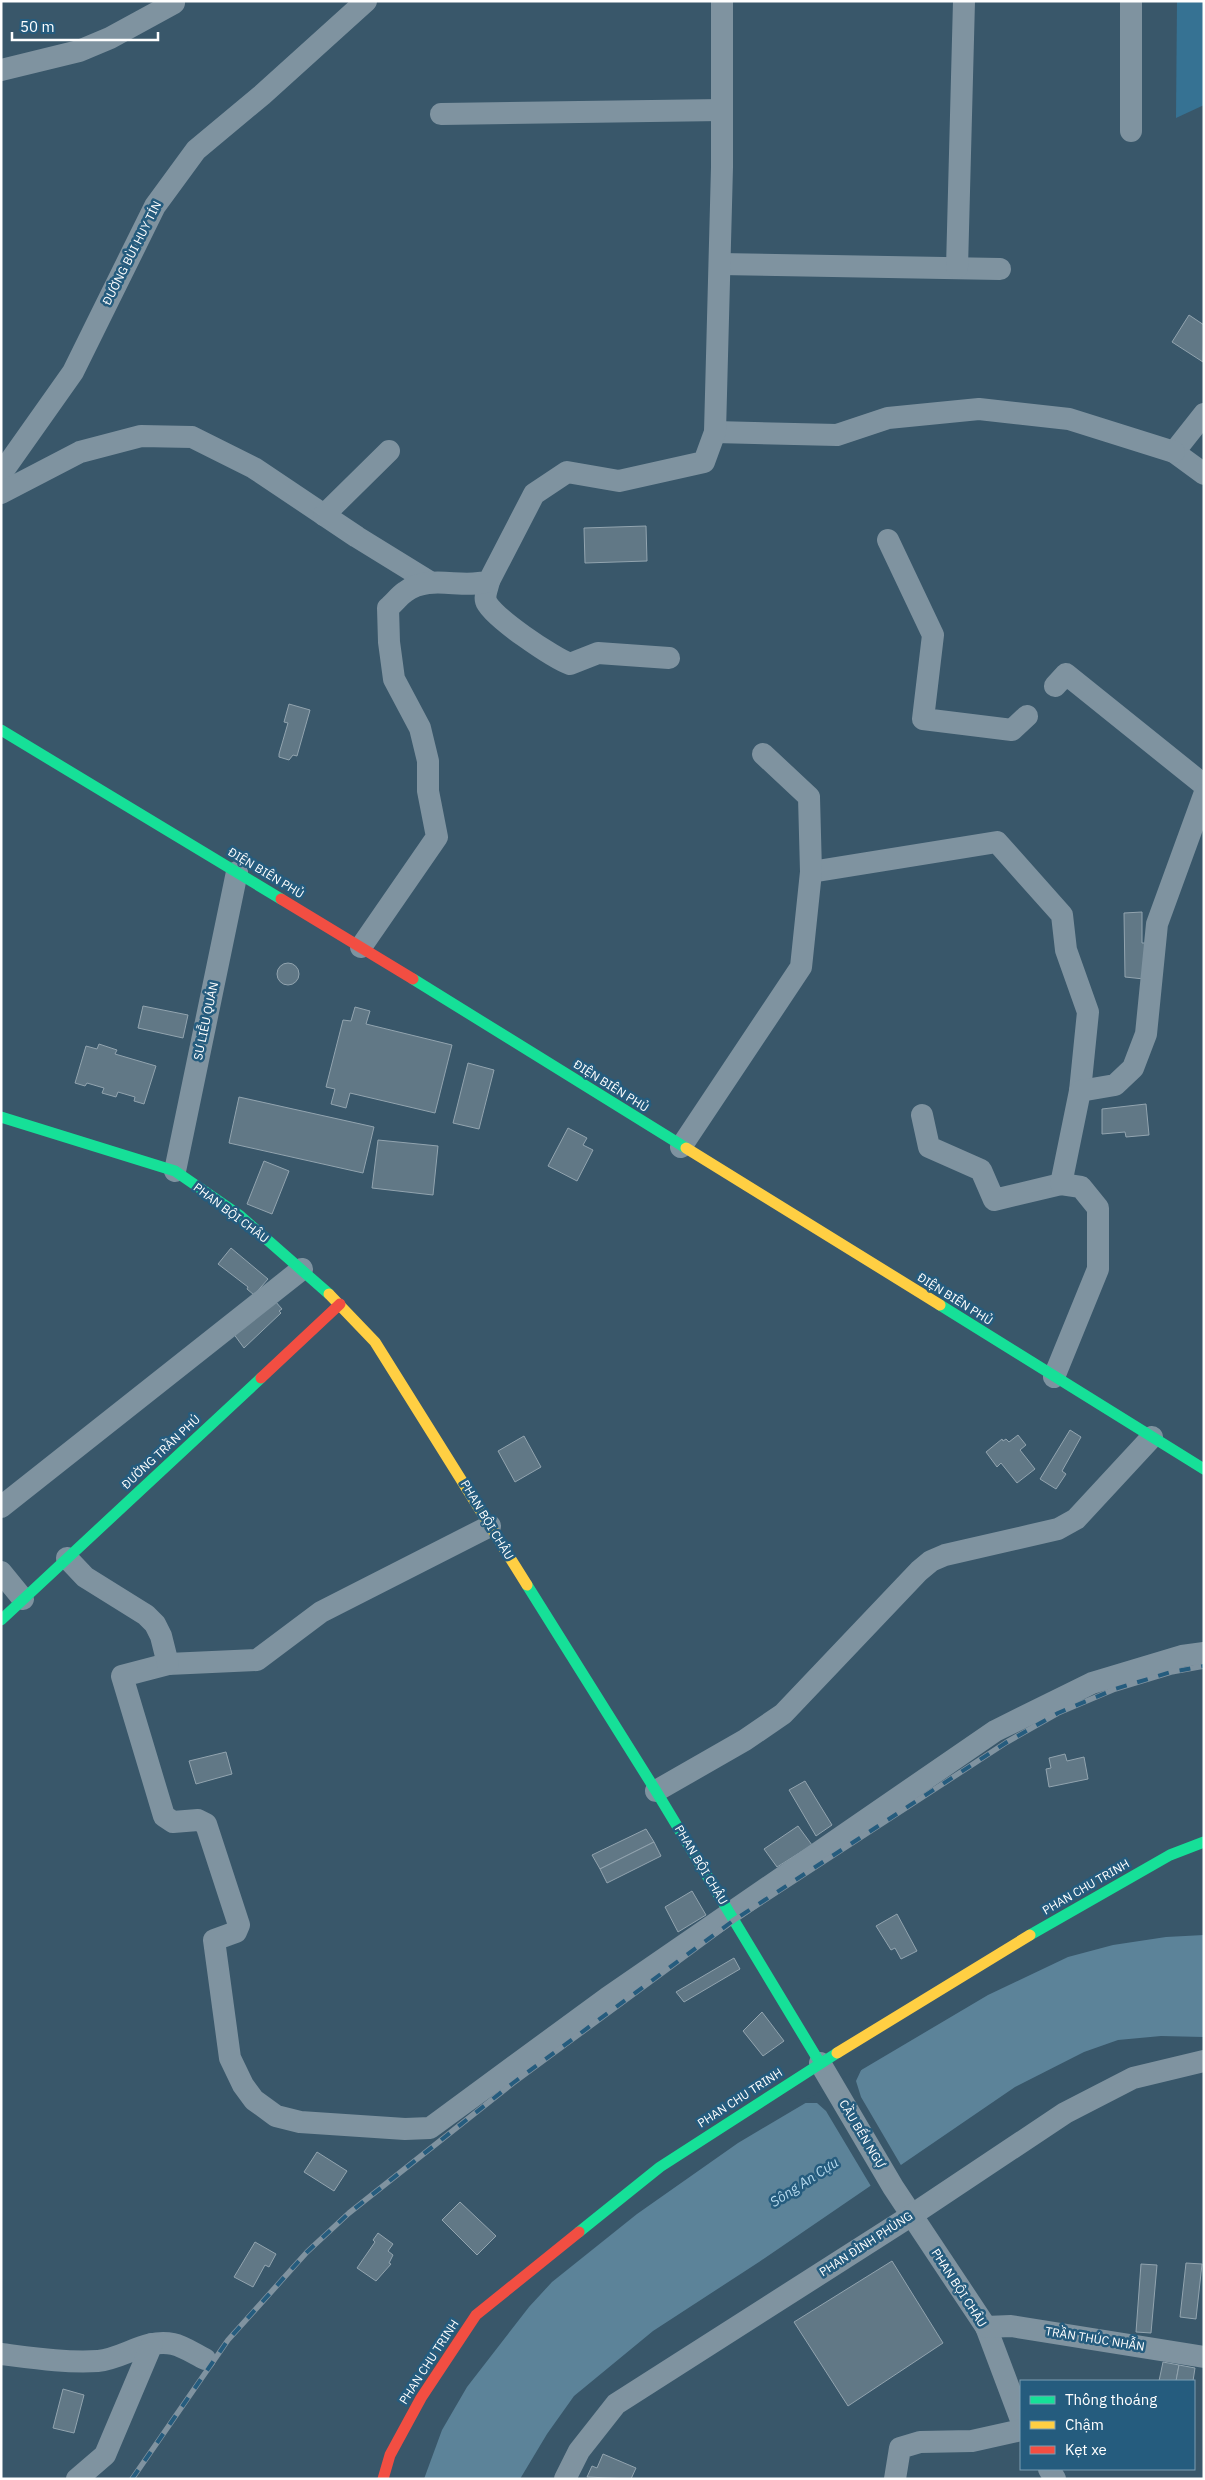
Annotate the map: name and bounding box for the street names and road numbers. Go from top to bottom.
street label: ĐƯỜNG BÙI HUY TÍN [99,198,164,307]
street label: ĐIỆN BIÊN PHỦ [226,844,307,901]
street label: SƯ LIỄU QUÁN [190,981,221,1061]
street label: ĐIỆN BIÊN PHỦ [571,1056,652,1115]
street label: PHAN BỘI CHÂU [191,1179,272,1246]
street label: ĐIỆN BIÊN PHỦ [915,1269,996,1328]
street label: ĐƯỜNG TRẦN PHÚ [118,1411,203,1492]
street label: PHAN BỘI CHÂU [458,1477,517,1562]
street label: PHAN BỘI CHÂU [672,1822,731,1907]
street label: PHAN CHU TRINH [1040,1856,1132,1918]
street label: PHAN CHU TRINH [695,2065,785,2131]
street label: CẦU BẾN NGỰ [836,2096,890,2171]
street label: PHAN ĐÌNH PHÙNG [816,2208,915,2279]
street label: PHAN BỘI CHÂU [929,2246,990,2330]
street label: PHAN CHU TRINH [396,2317,462,2407]
street label: TRẦN THÚC NHẪN [1044,2322,1146,2354]

